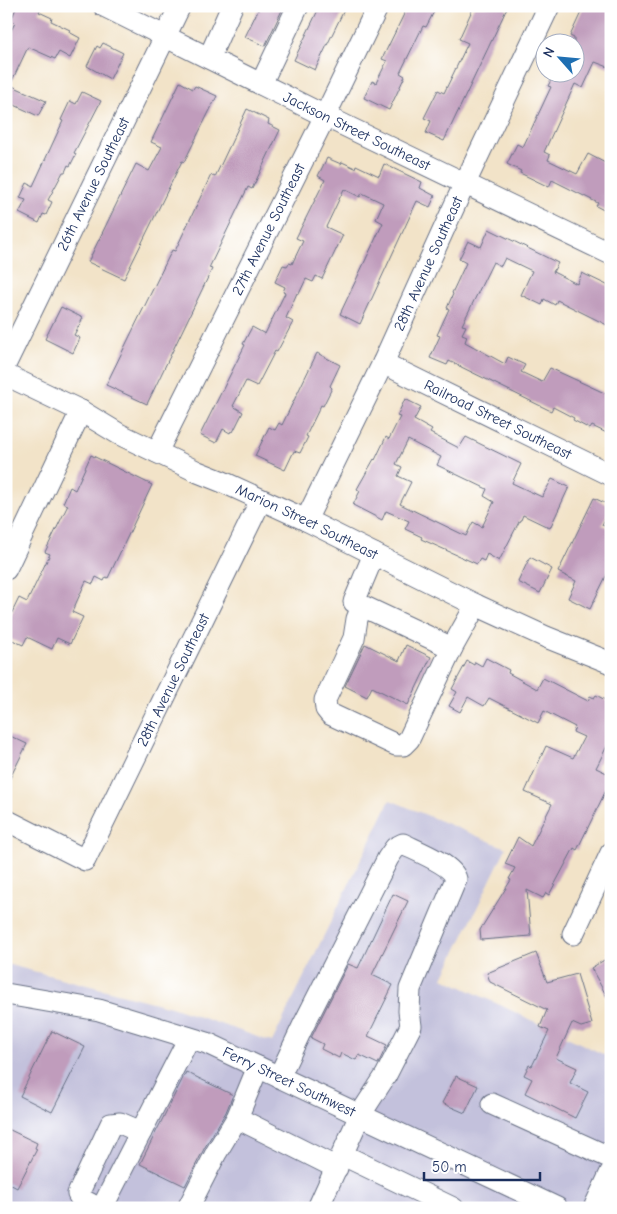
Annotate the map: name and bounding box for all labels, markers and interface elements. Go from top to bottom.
north arrow [534,32,584,82]
text: N [539,44,559,60]
street label: Jackson Street Southeast [280,88,434,175]
street label: 26th Avenue Southeast [53,114,134,254]
street label: 27th Avenue Southeast [228,160,309,298]
street label: 28th Avenue Southeast [390,193,467,334]
street label: Railroad Street Southeast [421,376,575,464]
street label: Marion Street Southeast [233,480,382,564]
street label: 28th Avenue Southeast [133,610,213,749]
street label: Ferry Street Southwest [220,1043,359,1121]
scale bar [424,1149,541,1181]
text: 50 m [432,1158,467,1176]

